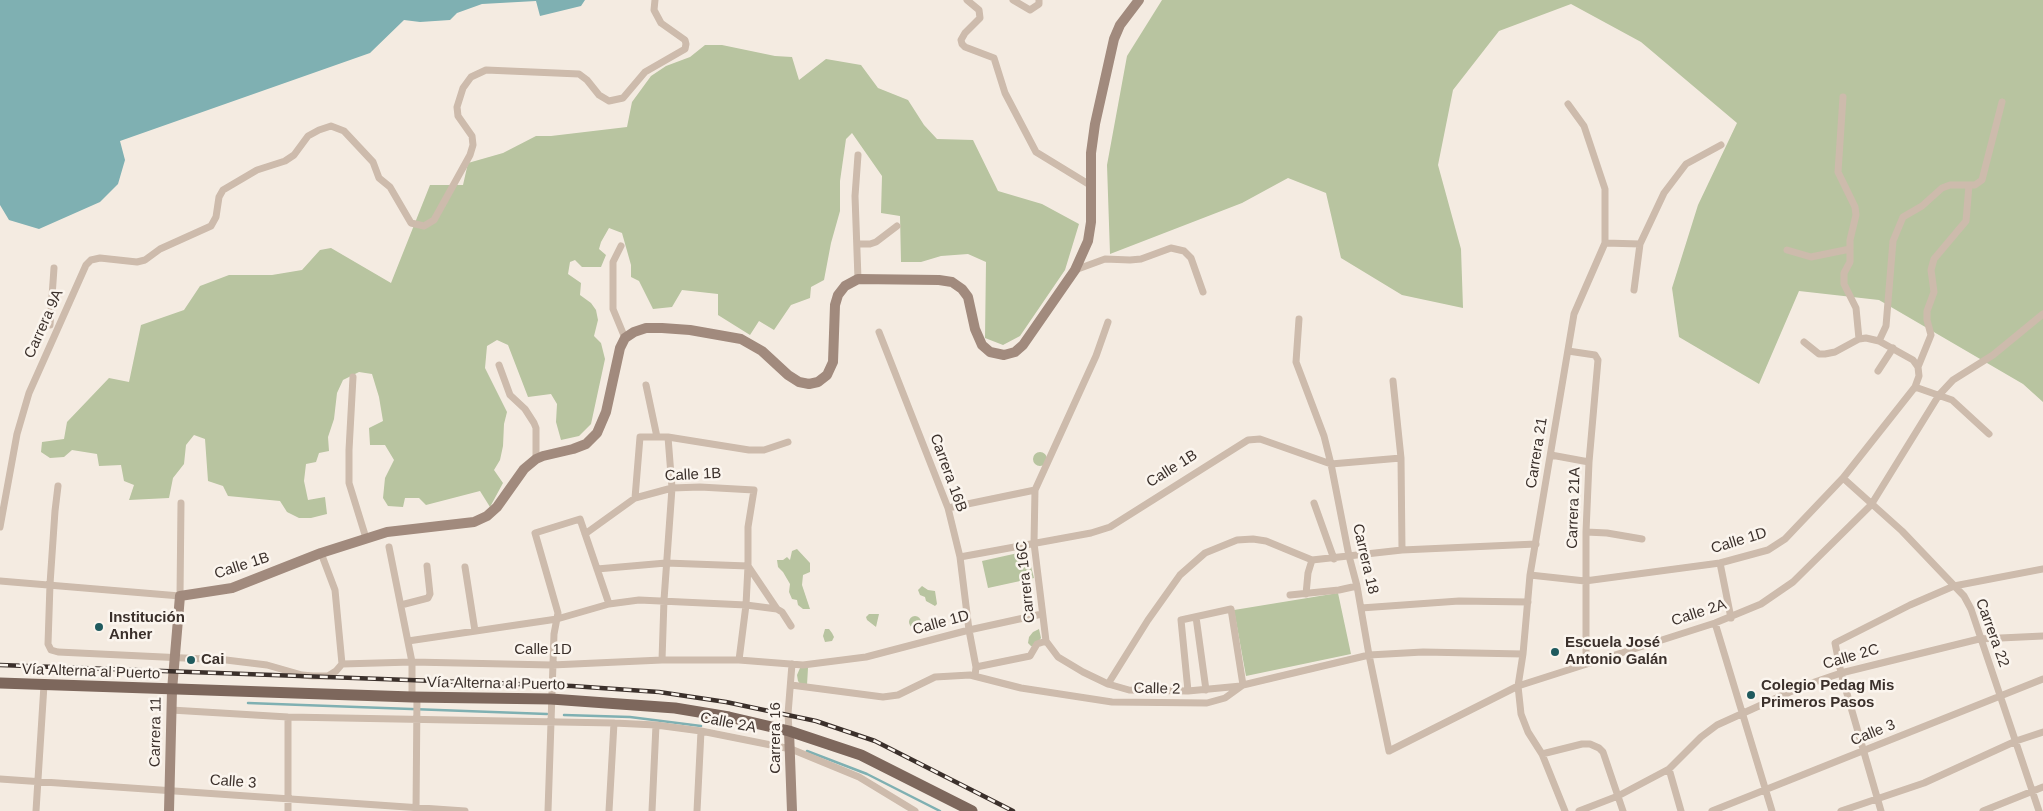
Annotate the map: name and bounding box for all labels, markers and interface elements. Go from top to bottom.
street label: Carrera 9A [21,287,67,361]
street label: Carrera 21 [1523,416,1551,490]
street label: Carrera 16B [926,432,970,514]
street label: Calle 1B [1143,446,1201,492]
street label: Calle 1B [664,465,722,485]
street label: Carrera 21A [1564,467,1584,549]
street label: Carrera 18 [1348,522,1382,596]
street label: Calle 1D [1709,524,1769,558]
street label: Carrera 16C [1013,540,1039,624]
street label: Calle 1B [212,549,272,583]
street label: Calle 2A [1669,596,1729,630]
street label: Carrera 22 [1971,596,2013,670]
street label: Calle 1D [911,607,971,639]
place label: Institución Anher [109,609,185,644]
marker: Institución Anher [93,621,105,633]
place label: Escuela José Antonio Galán [1565,634,1667,669]
street label: Calle 2C [1821,640,1881,674]
street label: Calle 1D [514,641,572,659]
marker: Escuela José Antonio Galán [1549,646,1561,658]
place label: Cai [201,651,224,669]
marker: Cai [185,654,197,666]
street label: Vía Alterna al Puerto [22,661,160,683]
street label: Vía Alterna al Puerto [427,674,565,694]
place label: Colegio Pedag Mis Primeros Pasos [1761,677,1894,712]
street label: Calle 2 [1134,680,1180,698]
marker: Colegio Pedag Mis Primeros Pasos [1745,689,1757,701]
street label: Carrera 11 [146,697,166,767]
street label: Carrera 16 [767,702,785,774]
street label: Calle 2A [698,709,758,737]
street label: Calle 3 [1848,716,1898,750]
street label: Calle 3 [209,771,257,793]

